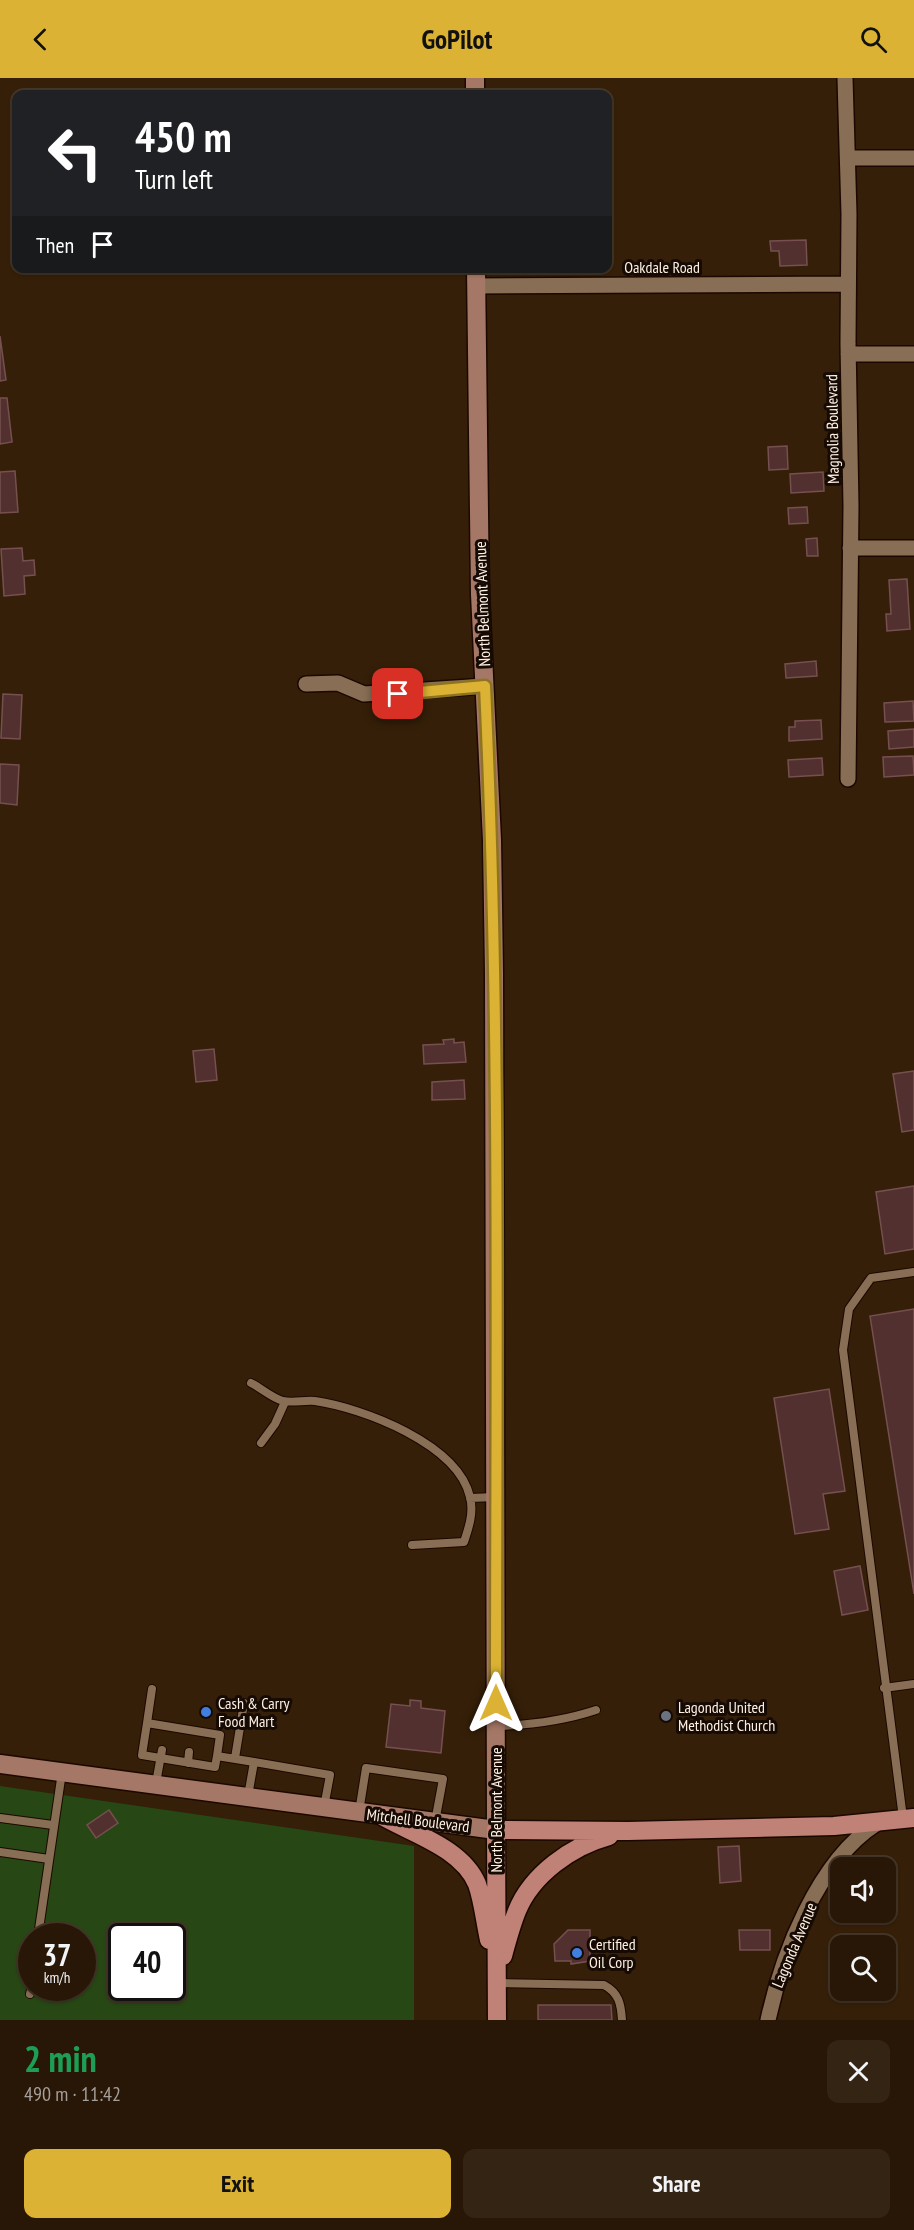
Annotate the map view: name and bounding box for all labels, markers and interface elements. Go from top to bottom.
text: GoPilot [422,22,492,56]
icon: back [24,23,57,56]
icon: search [857,23,890,56]
text: 450 m [135,109,232,164]
icon: left [36,114,114,192]
text: Turn left [135,162,213,196]
icon: arrive [86,228,119,261]
text: Then [36,231,74,259]
street label: Oakdale Road [624,257,700,277]
street label: Magnolia Boulevard [821,374,843,484]
street label: North Belmont Avenue [470,541,494,667]
pin [372,668,423,719]
icon: arrive [381,677,414,710]
position arrow [464,1671,528,1735]
place label: Cash & Carry Food Mart [218,1693,290,1731]
place label: Lagonda United Methodist Church [678,1697,775,1735]
marker: Cash & Carry Food Mart [199,1705,213,1719]
marker: Lagonda United Methodist Church [659,1709,673,1723]
street label: North Belmont Avenue [486,1747,506,1873]
street label: Mitchell Boulevard [365,1804,471,1836]
map controls [830,1857,896,2001]
button: sound [830,1857,896,1923]
street label: Lagonda Avenue [767,1899,821,1991]
speed limit sign: 40 [108,1923,186,2001]
place label: Certified Oil Corp [589,1934,636,1972]
text: 37 [43,1935,71,1974]
button: search [830,1935,896,2001]
marker: Certified Oil Corp [570,1946,584,1960]
text: km/h [44,1968,70,1987]
text: 2 min [24,2035,97,2082]
button: close [827,2040,890,2103]
text: 490 m · 11:42 [24,2081,121,2107]
button: Exit [24,2149,451,2218]
button: Share [463,2149,890,2218]

